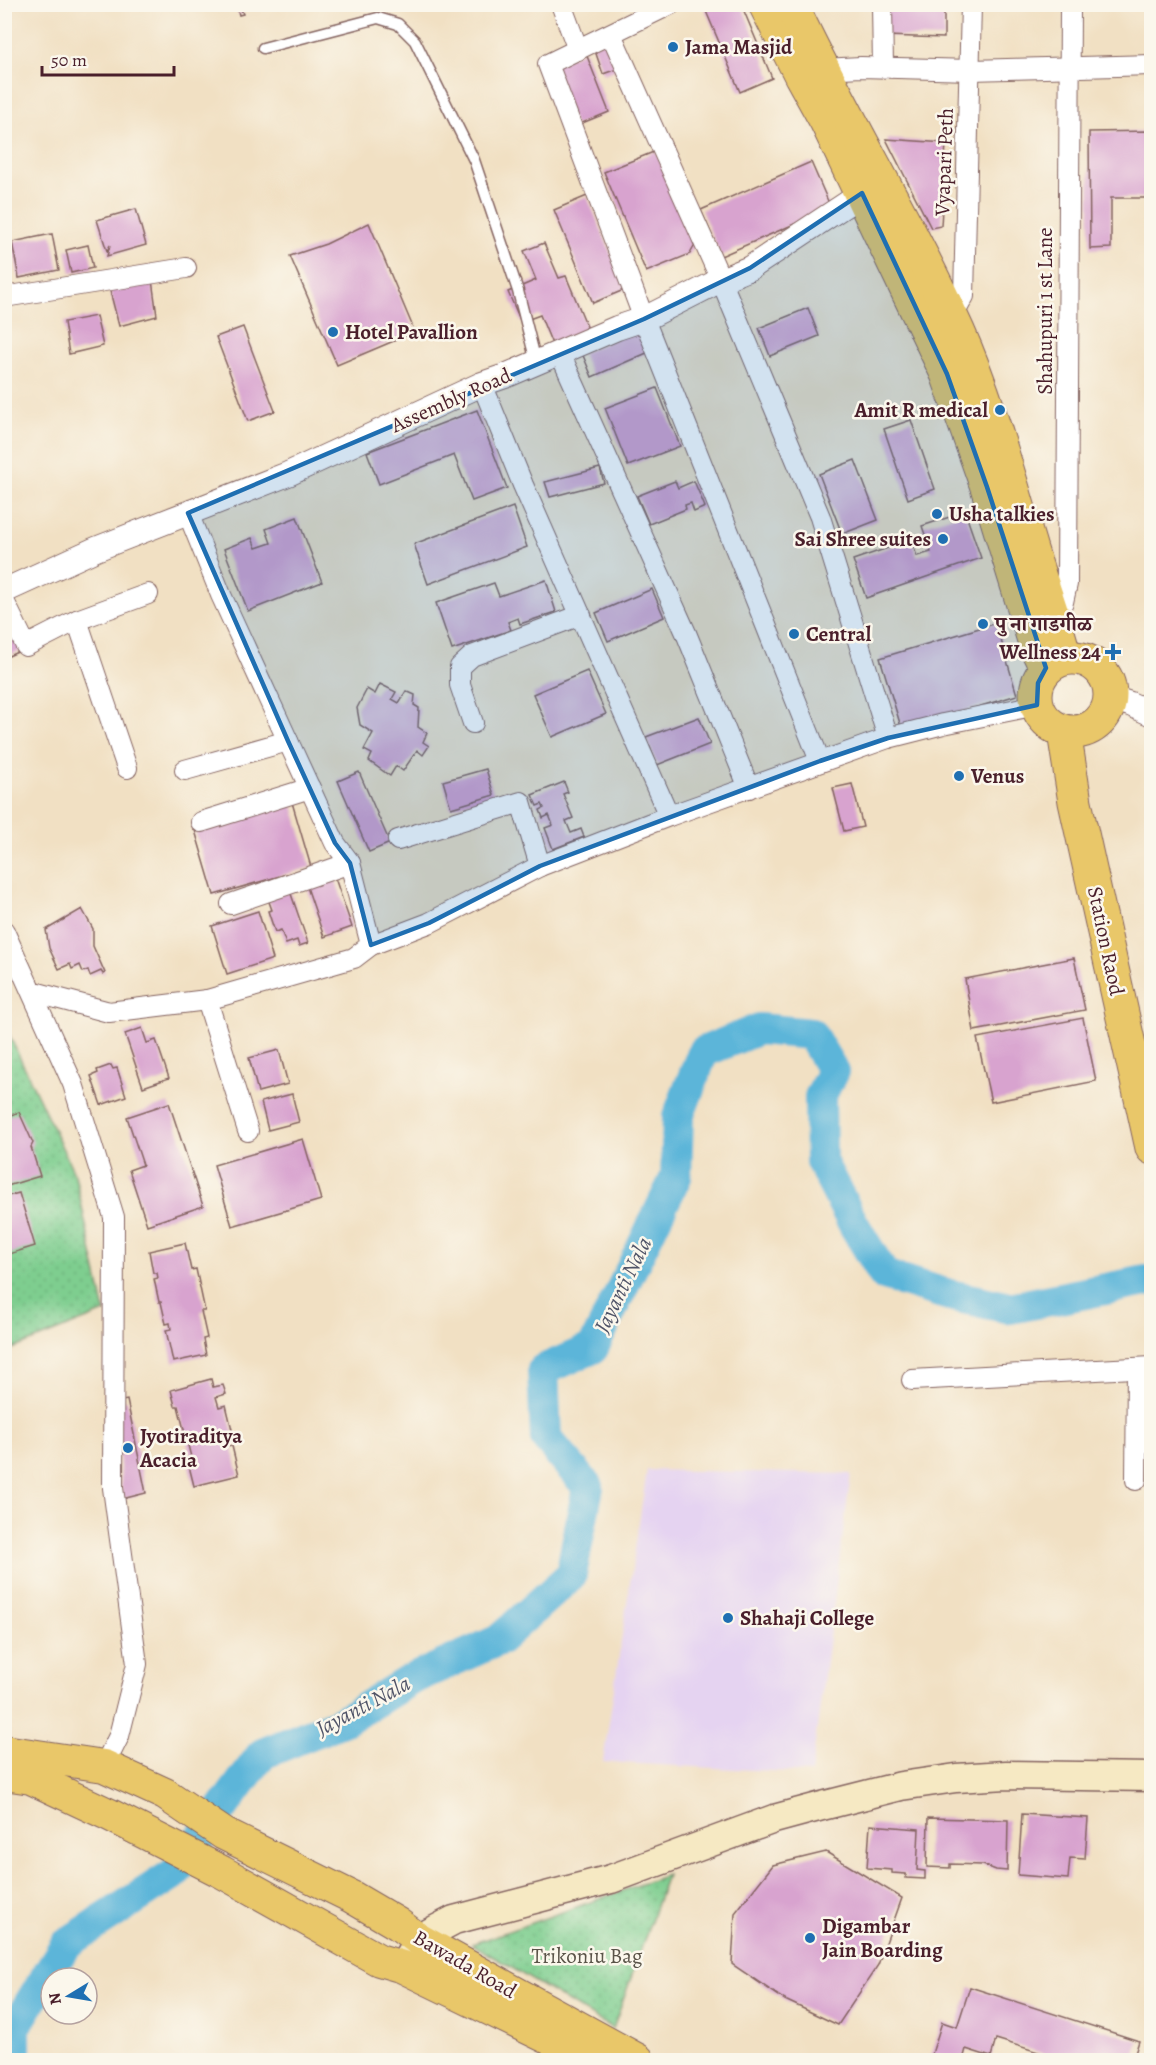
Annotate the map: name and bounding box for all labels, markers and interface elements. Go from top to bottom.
place label: Jama Masjid [685,33,793,61]
scale bar [42,39,174,77]
marker: Jama Masjid [666,40,680,54]
text: 50 m [51,48,87,72]
street label: Vyapari Peth [928,107,960,218]
street label: Shahupuri 1 st Lane [1031,227,1059,395]
place label: Hotel Pavallion [345,318,478,346]
marker: Hotel Pavallion [326,325,340,339]
street label: Assembly Road [385,361,516,439]
place label: Amit R medical [854,396,988,424]
marker: Amit R medical [993,403,1007,417]
place label: Usha talkies [949,500,1054,528]
marker: Usha talkies [930,507,944,521]
place label: Sai Shree suites [795,525,931,553]
marker: Sai Shree suites [936,532,950,546]
place label: पु ना गाडगीळ [993,610,1094,638]
marker: पु ना गाडगीळ [976,617,990,631]
place label: Central [806,620,872,648]
marker: Central [787,627,801,641]
place label: Wellness 24 [998,638,1101,666]
marker: Wellness 24 [1106,645,1120,659]
place label: Venus [970,762,1024,790]
marker: Venus [952,769,966,783]
street label: Station Raod [1081,884,1131,999]
water label: Jayanti Nala [587,1232,659,1339]
place label: Jyotiraditya Acacia [139,1422,243,1474]
marker: Jyotiraditya Acacia [121,1441,135,1455]
place label: Shahaji College [740,1604,874,1632]
marker: Shahaji College [721,1611,735,1625]
water label: Jayanti Nala [310,1669,415,1744]
place label: Digambar Jain Boarding [822,1912,943,1964]
street label: Bawada Road [408,1923,522,2005]
marker: Digambar Jain Boarding [803,1931,817,1945]
park label: Trikoniu Bag [531,1942,643,1970]
north arrow [39,1966,99,2026]
text: N [43,1991,67,2006]

